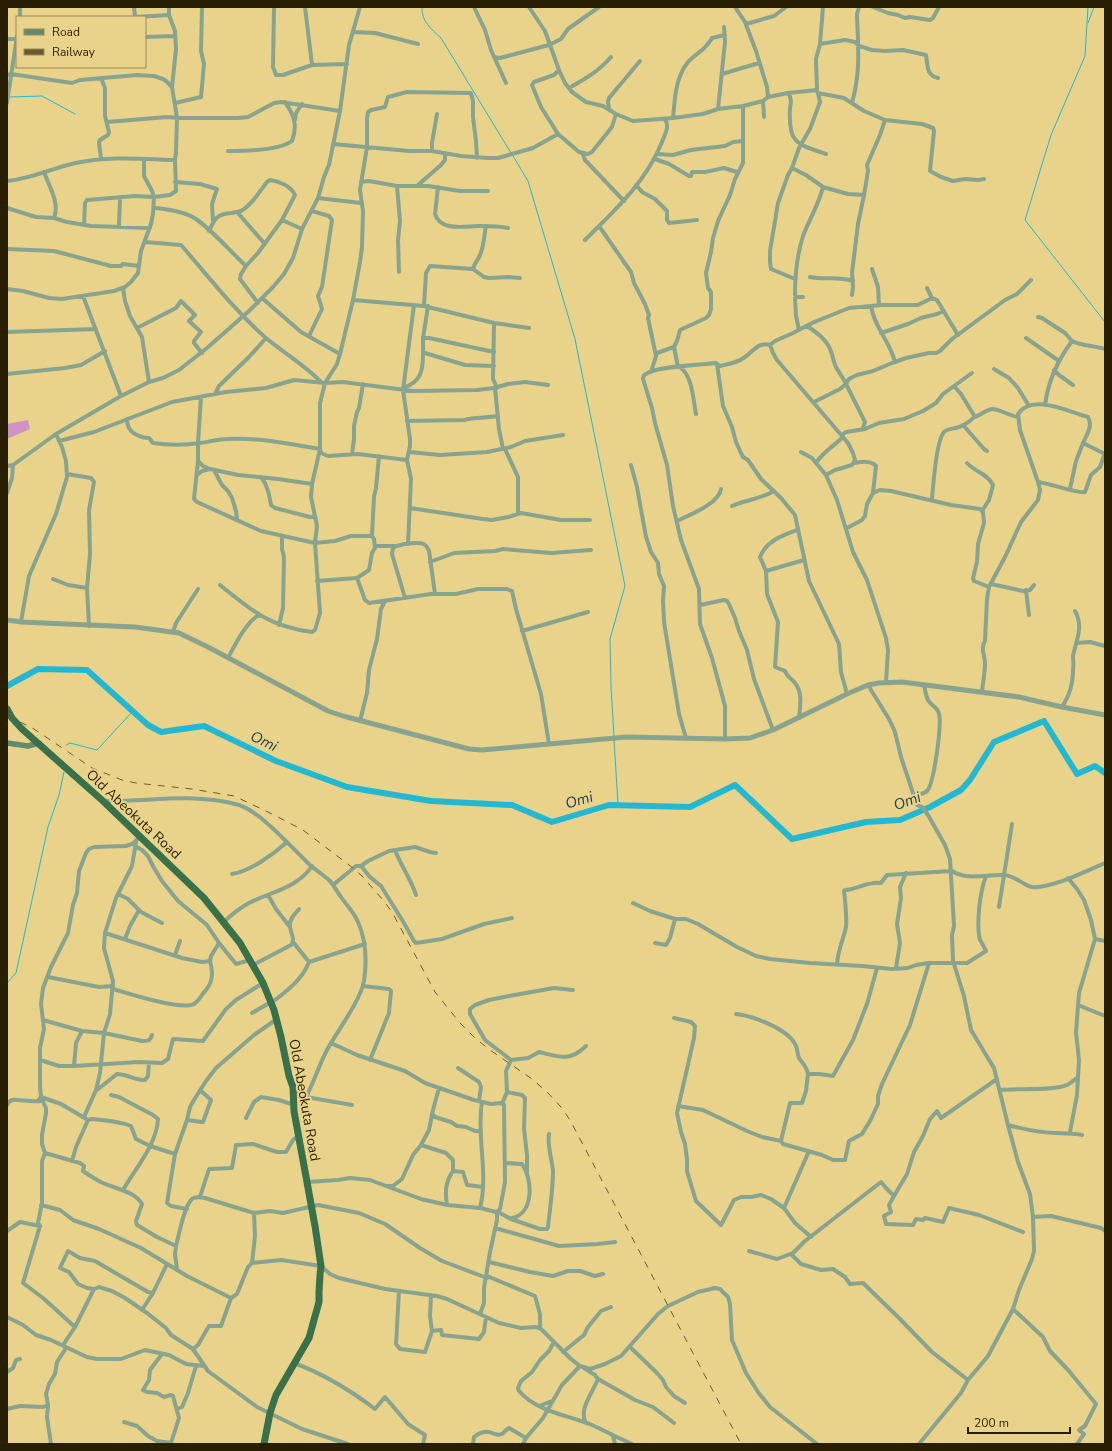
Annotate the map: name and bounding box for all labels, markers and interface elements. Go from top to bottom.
legend [16,16,146,68]
text: Road [52,24,80,40]
text: Railway [52,44,96,60]
water label: Omi [247,726,281,756]
street label: Old Abeokuta Road [82,765,185,863]
water label: Omi [563,786,596,813]
water label: Omi [891,787,924,815]
street label: Old Abeokuta Road [284,1038,325,1163]
scale bar [968,1409,1070,1435]
text: 200 m [974,1415,1009,1431]

